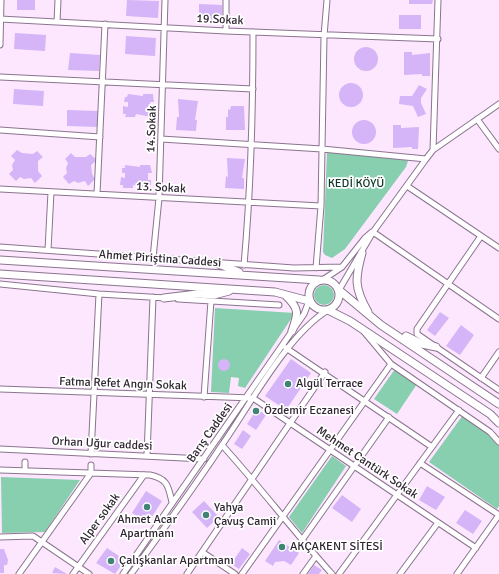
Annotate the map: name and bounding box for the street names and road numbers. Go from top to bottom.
street label: 19.Sokak [196,12,244,28]
street label: 14.Sokak [144,105,160,153]
street label: 13. Sokak [136,180,186,196]
street label: Ahmet Piriştina Caddesi [98,248,222,270]
street label: Fatma Refet Angın Sokak [59,375,187,393]
street label: Barış Caddesi [184,400,236,466]
street label: Mehmet Cantürk Sokak [314,424,420,502]
street label: Orhan Uğur caddesi [51,434,153,454]
street label: Alper sokak [77,491,123,547]

